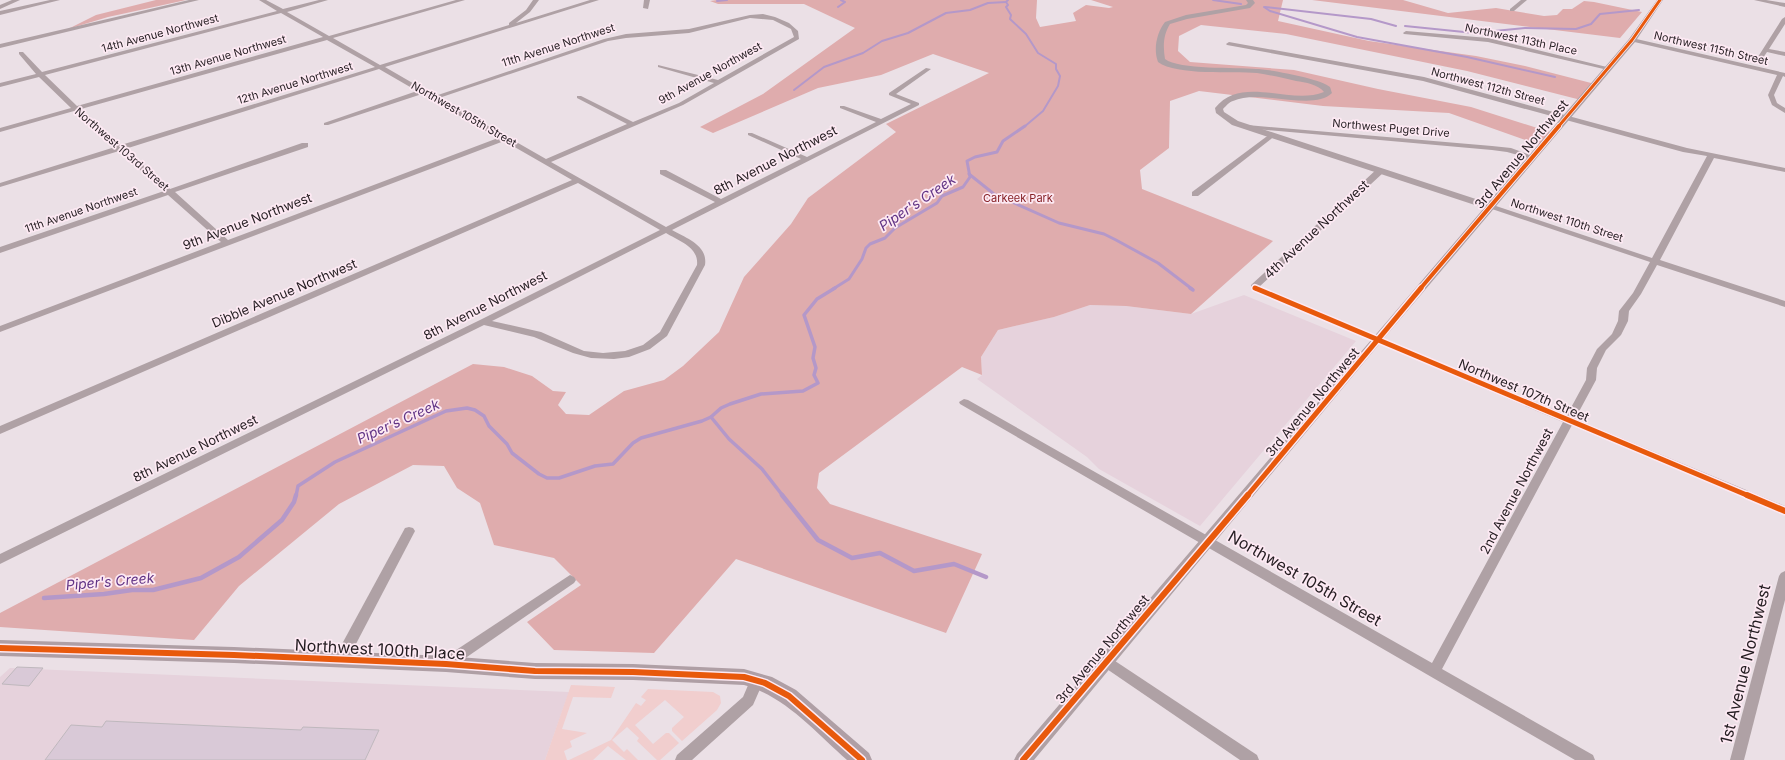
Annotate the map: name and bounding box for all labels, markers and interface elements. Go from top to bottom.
street label: 14th Avenue Northwest [100,11,220,55]
street label: 11th Avenue Northwest [500,20,617,70]
street label: Northwest 113th Place [1464,20,1578,58]
street label: Northwest 115th Street [1652,28,1770,68]
street label: 13th Avenue Northwest [168,32,288,78]
street label: 9th Avenue Northwest [656,39,764,107]
street label: 12th Avenue Northwest [236,59,355,107]
street label: Northwest 112th Street [1430,64,1547,108]
street label: Northwest 105th Street [409,78,520,150]
street label: 3rd Avenue Northwest [1471,96,1571,212]
street label: Northwest 103rd Street [72,104,172,194]
street label: Northwest Puget Drive [1332,116,1450,140]
street label: 8th Avenue Northwest [710,122,840,198]
water label: Piper's Creek [875,170,959,234]
street label: 4th Avenue Northwest [1260,176,1372,282]
street label: 11th Avenue Northwest [23,184,139,236]
street label: 9th Avenue Northwest [180,189,314,253]
park label: Carkeek Park [983,191,1053,205]
street label: Northwest 110th Street [1509,195,1625,245]
street label: Dibble Avenue Northwest [209,255,359,331]
street label: 8th Avenue Northwest [420,267,550,343]
street label: 3rd Avenue Northwest [1262,344,1362,460]
street label: Northwest 107th Street [1456,355,1592,425]
water label: Piper's Creek [354,395,442,447]
street label: 8th Avenue Northwest [130,411,260,485]
street label: 2nd Avenue Northwest [1476,425,1556,557]
street label: Northwest 105th Street [1225,526,1385,630]
water label: Piper's Creek [65,569,155,593]
street label: 1st Avenue Northwest [1715,582,1775,746]
street label: 3rd Avenue Northwest [1052,591,1152,707]
street label: Northwest 100th Place [294,635,466,663]

